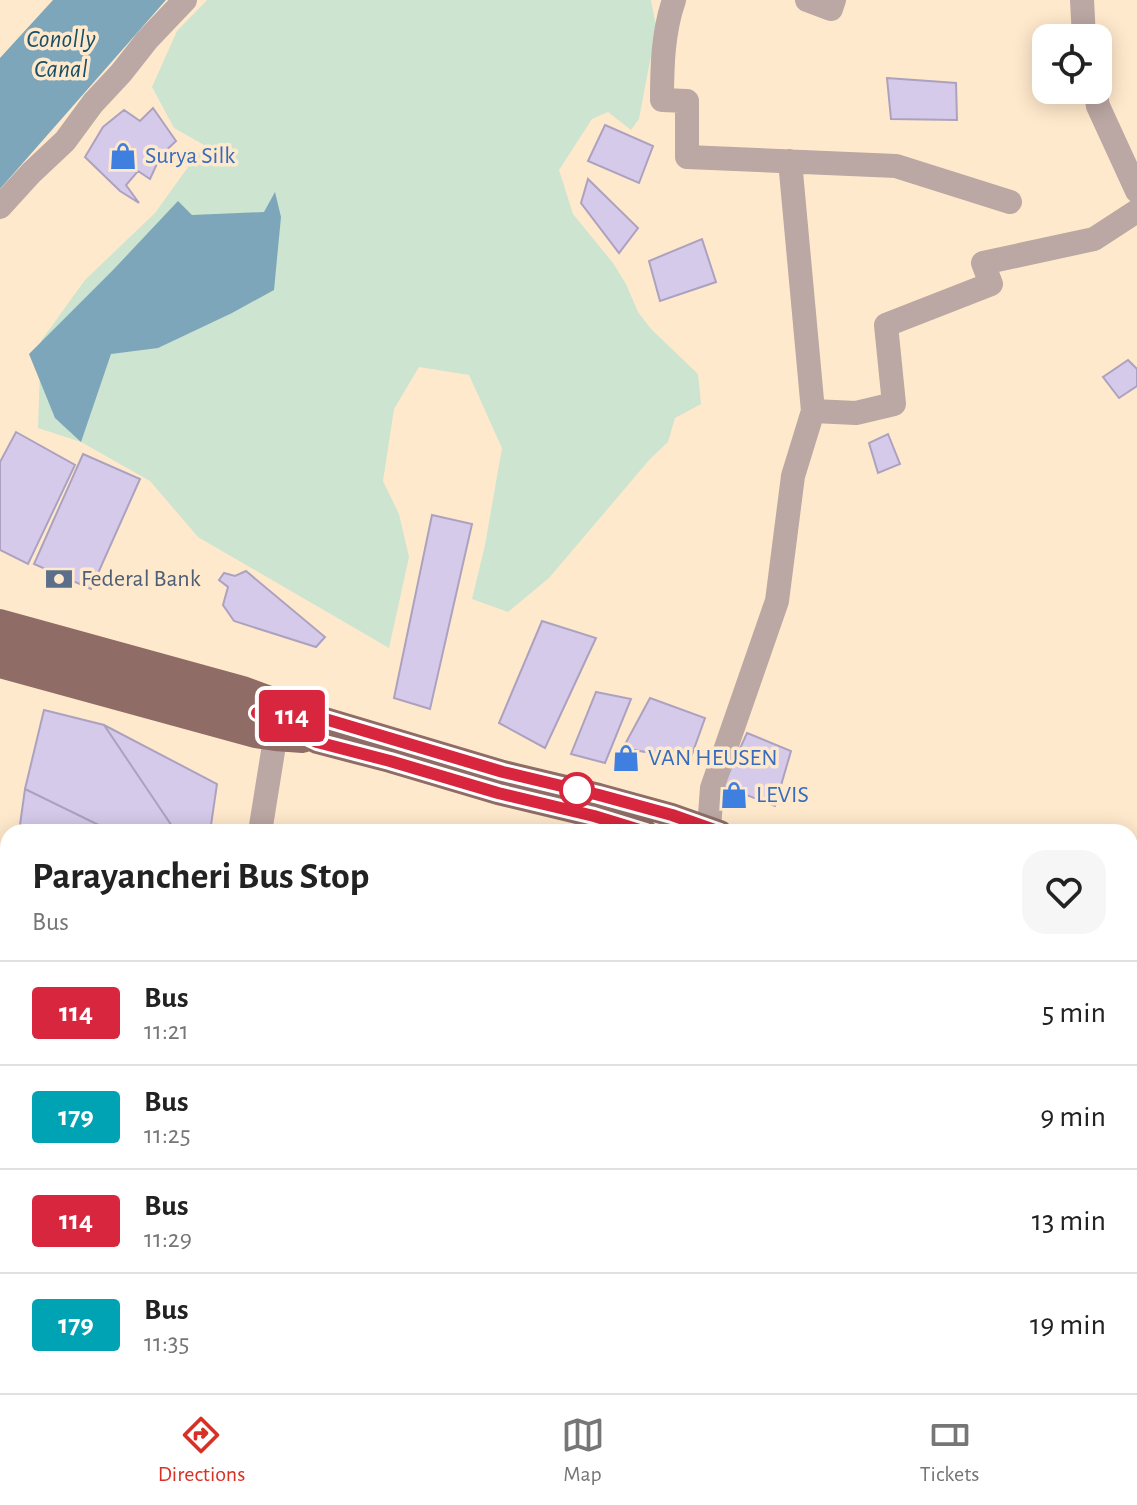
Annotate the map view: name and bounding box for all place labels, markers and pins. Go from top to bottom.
shop icon: Surya Silk [108,141,138,171]
place label: Surya Silk [145,144,235,168]
bank icon: Federal Bank [44,564,74,594]
place label: Federal Bank [81,567,201,591]
shop icon: VAN HEUSEN [611,743,641,773]
place label: VAN HEUSEN [648,746,778,770]
unlabelled marker [560,773,594,807]
shop icon: LEVIS [719,780,749,810]
place label: LEVIS [756,783,809,807]

